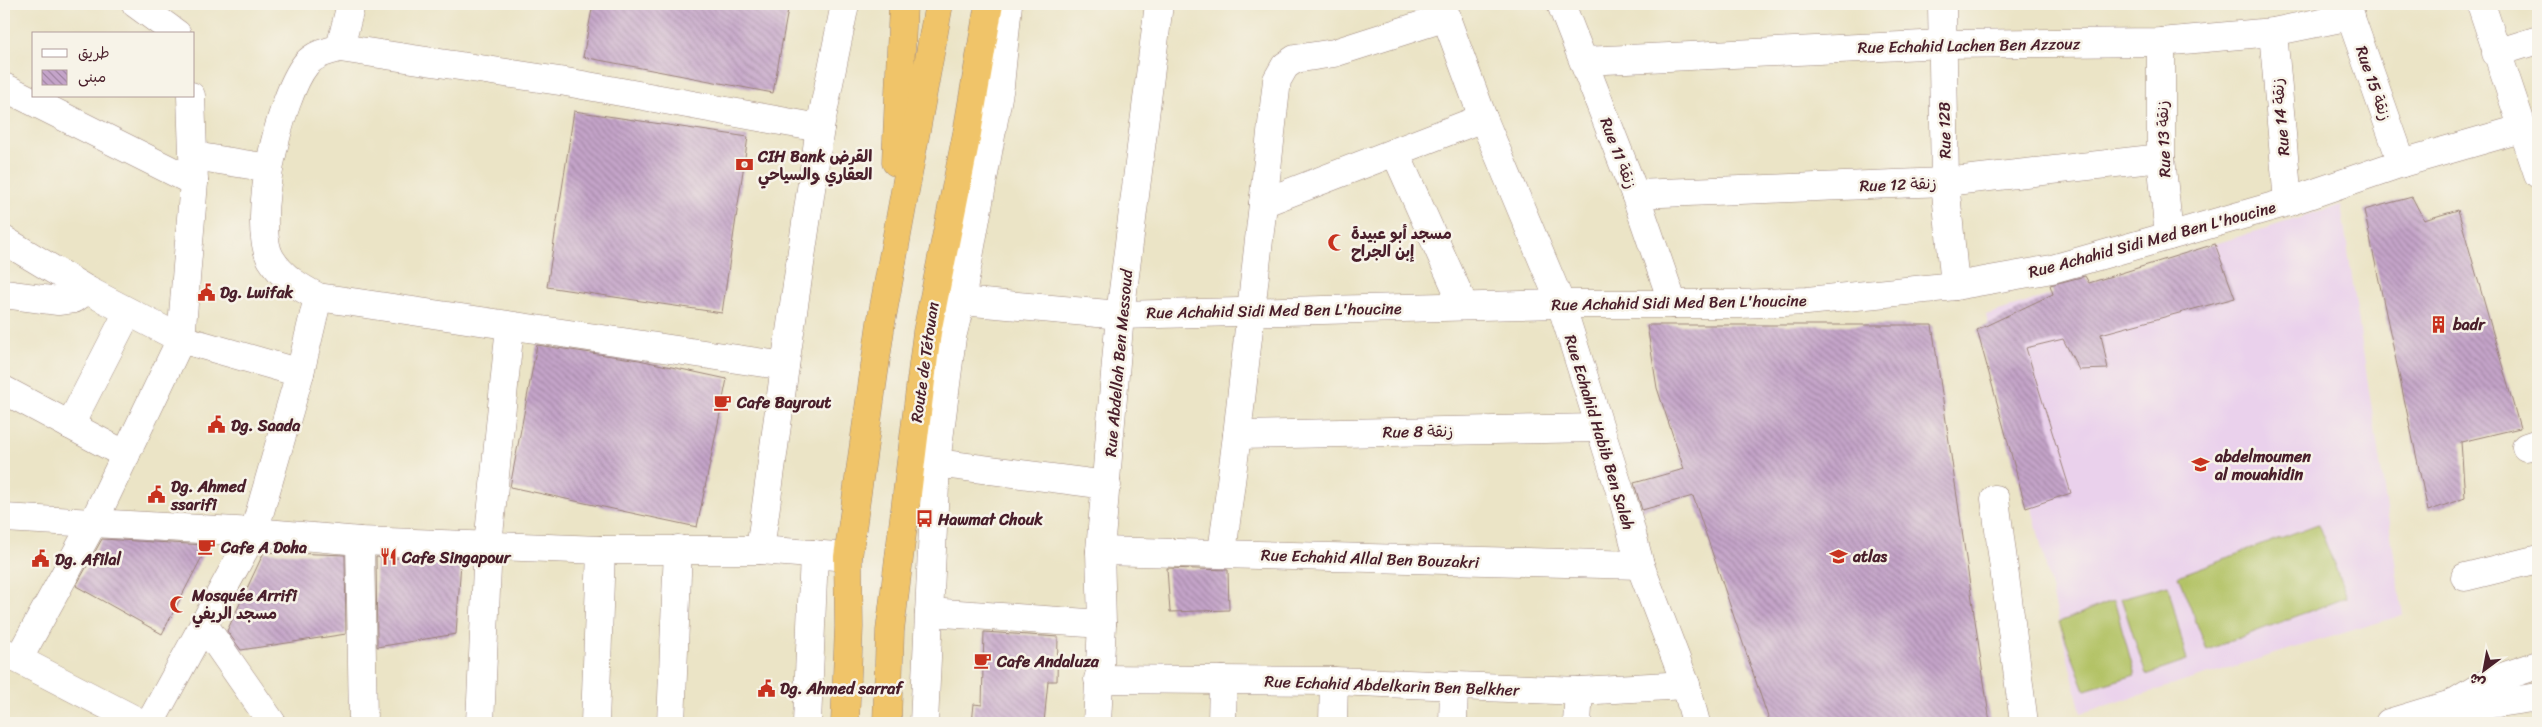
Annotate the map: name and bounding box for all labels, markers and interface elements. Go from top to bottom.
street label: Rue Echahid Lachen Ben Azzouz [1857,29,2081,62]
legend [32,32,195,98]
text: طريق [78,40,110,66]
street label: Rue 15 زنقة [2347,42,2400,125]
text: مبنى [78,64,106,90]
street label: Rue 14 زنقة [2263,77,2298,157]
street label: Rue 13 زنقة [2148,100,2179,178]
street label: Rue 12B [1930,101,1959,159]
street label: Rue 11 زنقة [1592,113,1645,193]
place label: CIH Bank القرض العقاري والسياحي [757,142,872,189]
bank icon: CIH Bank القرض العقاري والسياحي [734,155,754,175]
street label: Rue 12 زنقة [1859,169,1937,200]
street label: Rue Achahid Sidi Med Ben L'houcine [2025,192,2279,287]
place label: مسجد أبو عبيدة إبن الجراح [1351,219,1452,266]
mosque icon: مسجد أبو عبيدة إبن الجراح [1327,232,1347,252]
street label: Rue Abdellah Ben Messoud [1096,266,1141,458]
place label: Dg. Lwifak [220,278,293,307]
public building icon: Dg. Lwifak [196,282,216,302]
street label: Rue Achahid Sidi Med Ben L'houcine [1551,286,1807,319]
street label: Rue Achahid Sidi Med Ben L'houcine [1146,294,1402,327]
street label: Route de Tétouan [902,299,947,424]
place label: badr [2452,310,2486,339]
building icon: badr [2429,314,2449,334]
street label: Rue Echahid Habib Ben Saleh [1556,331,1643,533]
place label: Cafe Bayrout [736,388,831,417]
cafe icon: Cafe Bayrout [713,392,733,412]
place label: Dg. Saada [231,411,301,440]
public building icon: Dg. Saada [207,415,227,435]
street label: Rue 8 زنقة [1382,416,1454,447]
place label: abdelmoumen al mouahidin [2214,442,2311,489]
school or university icon: abdelmoumen al mouahidin [2191,455,2211,475]
place label: Dg. Ahmed ssarifi [170,472,247,519]
public building icon: Dg. Ahmed ssarifi [147,485,167,505]
place label: Hawmat Chouk [937,505,1043,534]
bus stop icon: Hawmat Chouk [914,509,934,529]
place label: Cafe A Doha [220,533,307,562]
cafe icon: Cafe A Doha [197,537,217,557]
street label: Rue Echahid Allal Ben Bouzakri [1260,540,1480,577]
place label: atlas [1852,542,1888,571]
place label: Cafe Singapour [401,543,512,572]
place label: Dg. Afilal [55,545,123,574]
school or university icon: atlas [1829,546,1849,566]
restaurant icon: Cafe Singapour [378,547,398,567]
public building icon: Dg. Afilal [31,549,51,569]
place label: Mosquée Arrifi مسجد الريفي [191,581,298,628]
mosque icon: Mosquée Arrifi مسجد الريفي [168,594,188,614]
north arrow [2460,644,2510,694]
place label: Cafe Andaluza [996,647,1100,676]
cafe icon: Cafe Andaluza [973,651,993,671]
text: ش [2464,666,2491,695]
street label: Rue Echahid Abdelkarin Ben Belkher [1264,667,1521,704]
place label: Dg. Ahmed sarraf [780,674,904,703]
public building icon: Dg. Ahmed sarraf [756,678,776,698]

